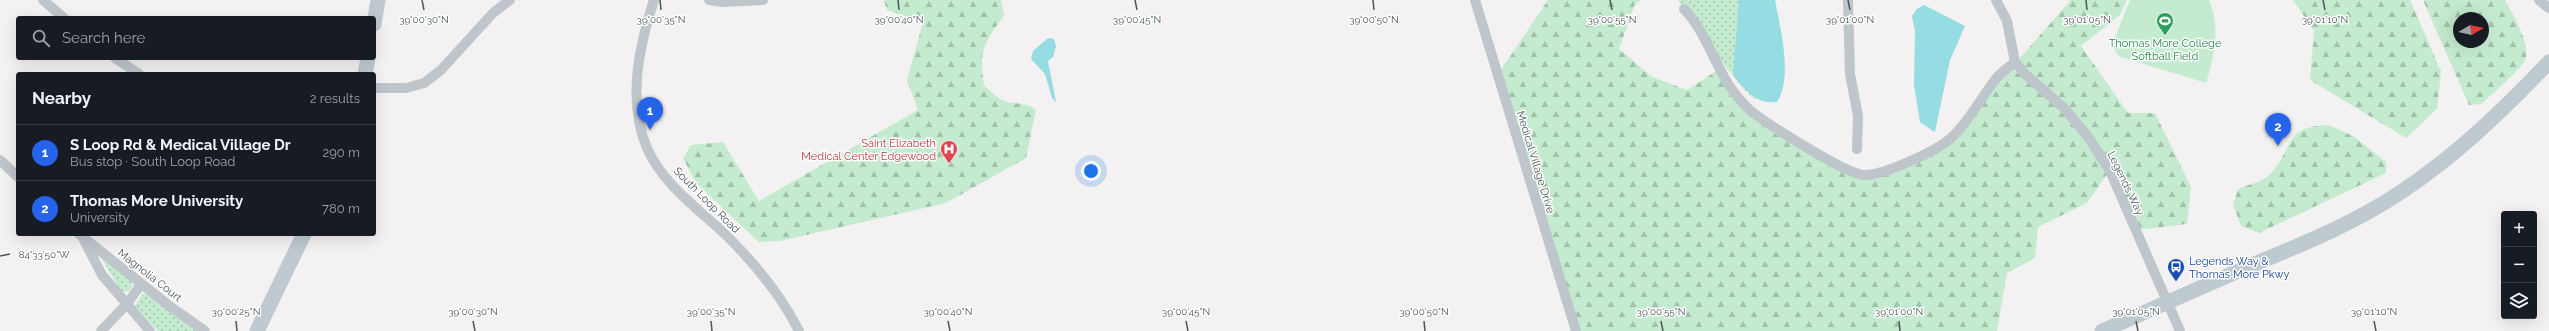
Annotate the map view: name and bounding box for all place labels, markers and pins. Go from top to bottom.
sports icon: Thomas More College Softball Field [2155,11,2175,36]
place label: Thomas More College Softball Field [2109,37,2222,63]
pin: 1 [637,97,663,130]
pin: 2 [2265,113,2291,146]
place label: Saint Elizabeth Medical Center Edgewood [801,137,936,163]
hospital icon: Saint Elizabeth Medical Center Edgewood [939,139,959,164]
place label: Legends Way & Thomas More Pkwy [2189,255,2290,281]
bus stop icon: Legends Way & Thomas More Pkwy [2166,257,2186,282]

